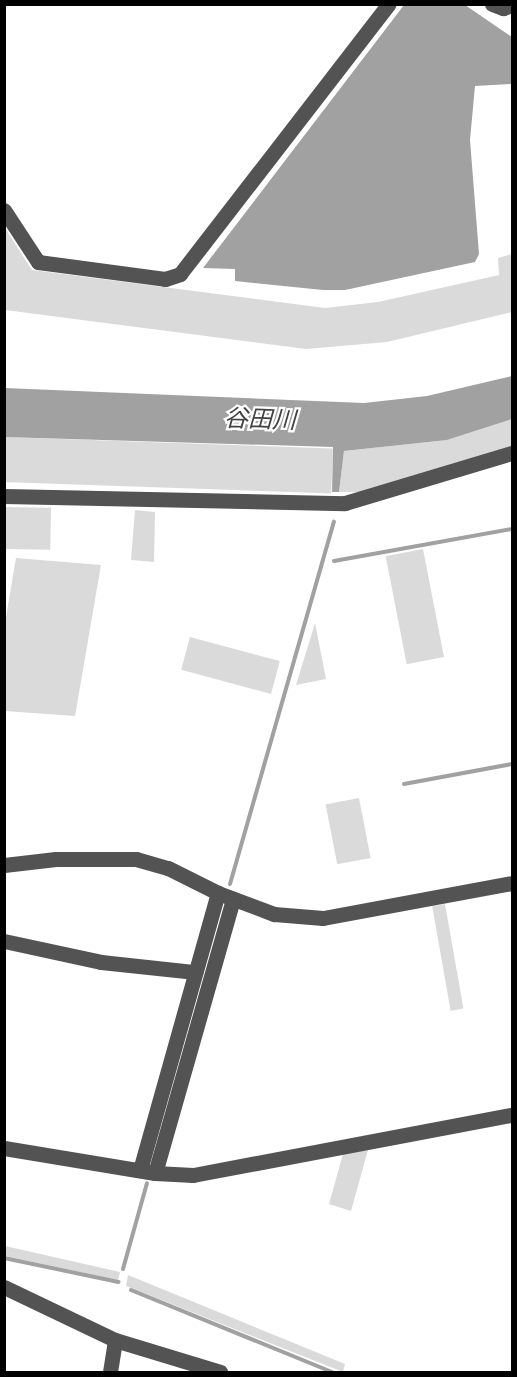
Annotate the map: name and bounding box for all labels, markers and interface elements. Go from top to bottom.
water label: 谷田川 [224,404,296,436]

